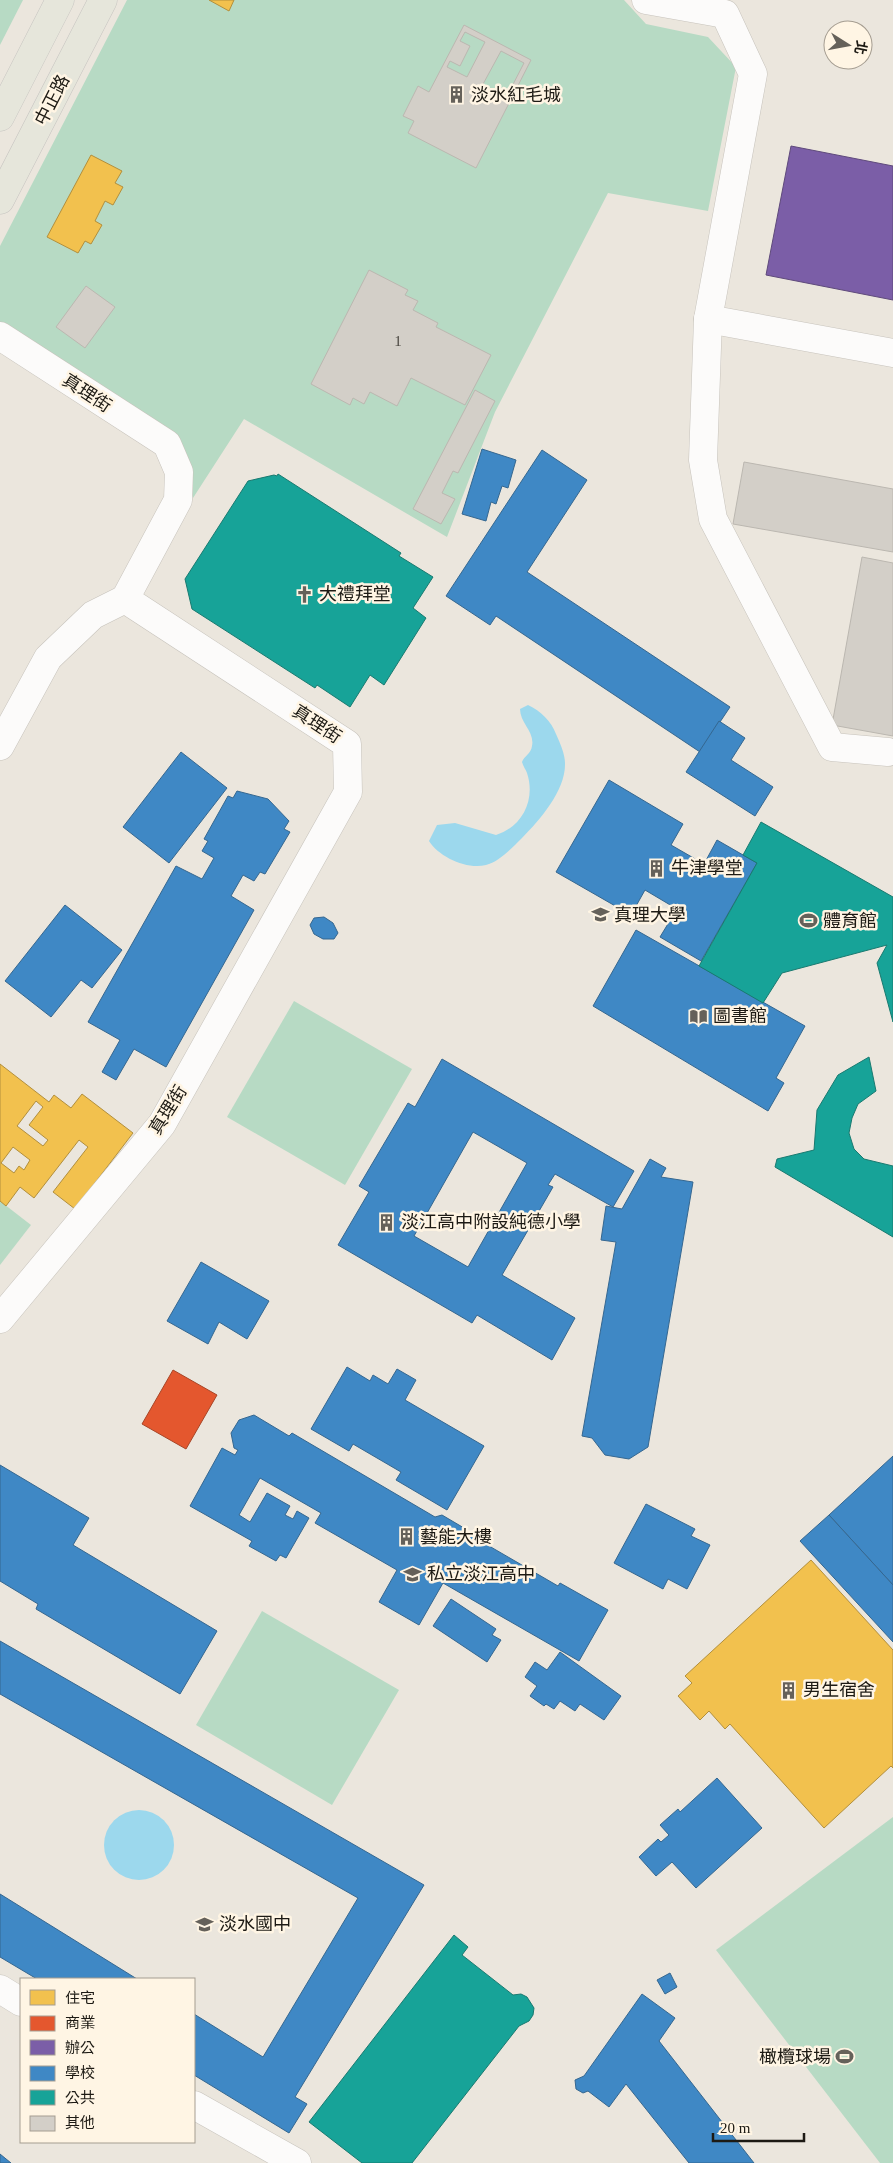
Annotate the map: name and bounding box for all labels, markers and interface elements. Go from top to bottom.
north arrow [823,20,873,70]
text: 北 [852,39,869,56]
street label: 中正路 [31,71,73,129]
building icon: 淡水紅毛城 [447,85,467,105]
place label: 淡水紅毛城 [471,85,561,105]
house number: 1 [394,333,402,349]
street label: 真理街 [59,370,115,416]
church icon: 大禮拜堂 [295,584,315,604]
place label: 大禮拜堂 [319,584,391,604]
street label: 真理街 [289,701,345,747]
building icon: 牛津學堂 [647,858,667,878]
place label: 牛津學堂 [671,858,743,878]
school or university icon: 真理大學 [590,905,610,925]
place label: 真理大學 [614,905,686,925]
sports icon: 體育館 [799,911,819,931]
place label: 體育館 [823,911,877,931]
library icon: 圖書館 [689,1006,709,1026]
place label: 圖書館 [713,1006,767,1026]
street label: 真理街 [145,1082,191,1138]
building icon: 淡江高中附設純德小學 [377,1212,397,1232]
place label: 淡江高中附設純德小學 [401,1212,581,1232]
building icon: 藝能大樓 [396,1527,416,1547]
place label: 藝能大樓 [420,1527,492,1547]
school or university icon: 私立淡江高中 [403,1564,423,1584]
place label: 私立淡江高中 [427,1564,535,1584]
building icon: 男生宿舍 [779,1680,799,1700]
place label: 男生宿舍 [803,1680,875,1700]
school or university icon: 淡水國中 [195,1914,215,1934]
place label: 淡水國中 [219,1914,291,1934]
legend [20,1978,195,2143]
text: 住宅 [65,1990,95,2006]
text: 商業 [65,2015,95,2031]
text: 辦公 [65,2040,95,2056]
place label: 橄欖球場 [759,2047,831,2067]
sports icon: 橄欖球場 [835,2047,855,2067]
text: 學校 [65,2064,95,2081]
text: 公共 [65,2090,95,2106]
scale bar [713,2110,804,2142]
text: 其他 [65,2115,95,2131]
text: 20 m [720,2120,751,2136]

